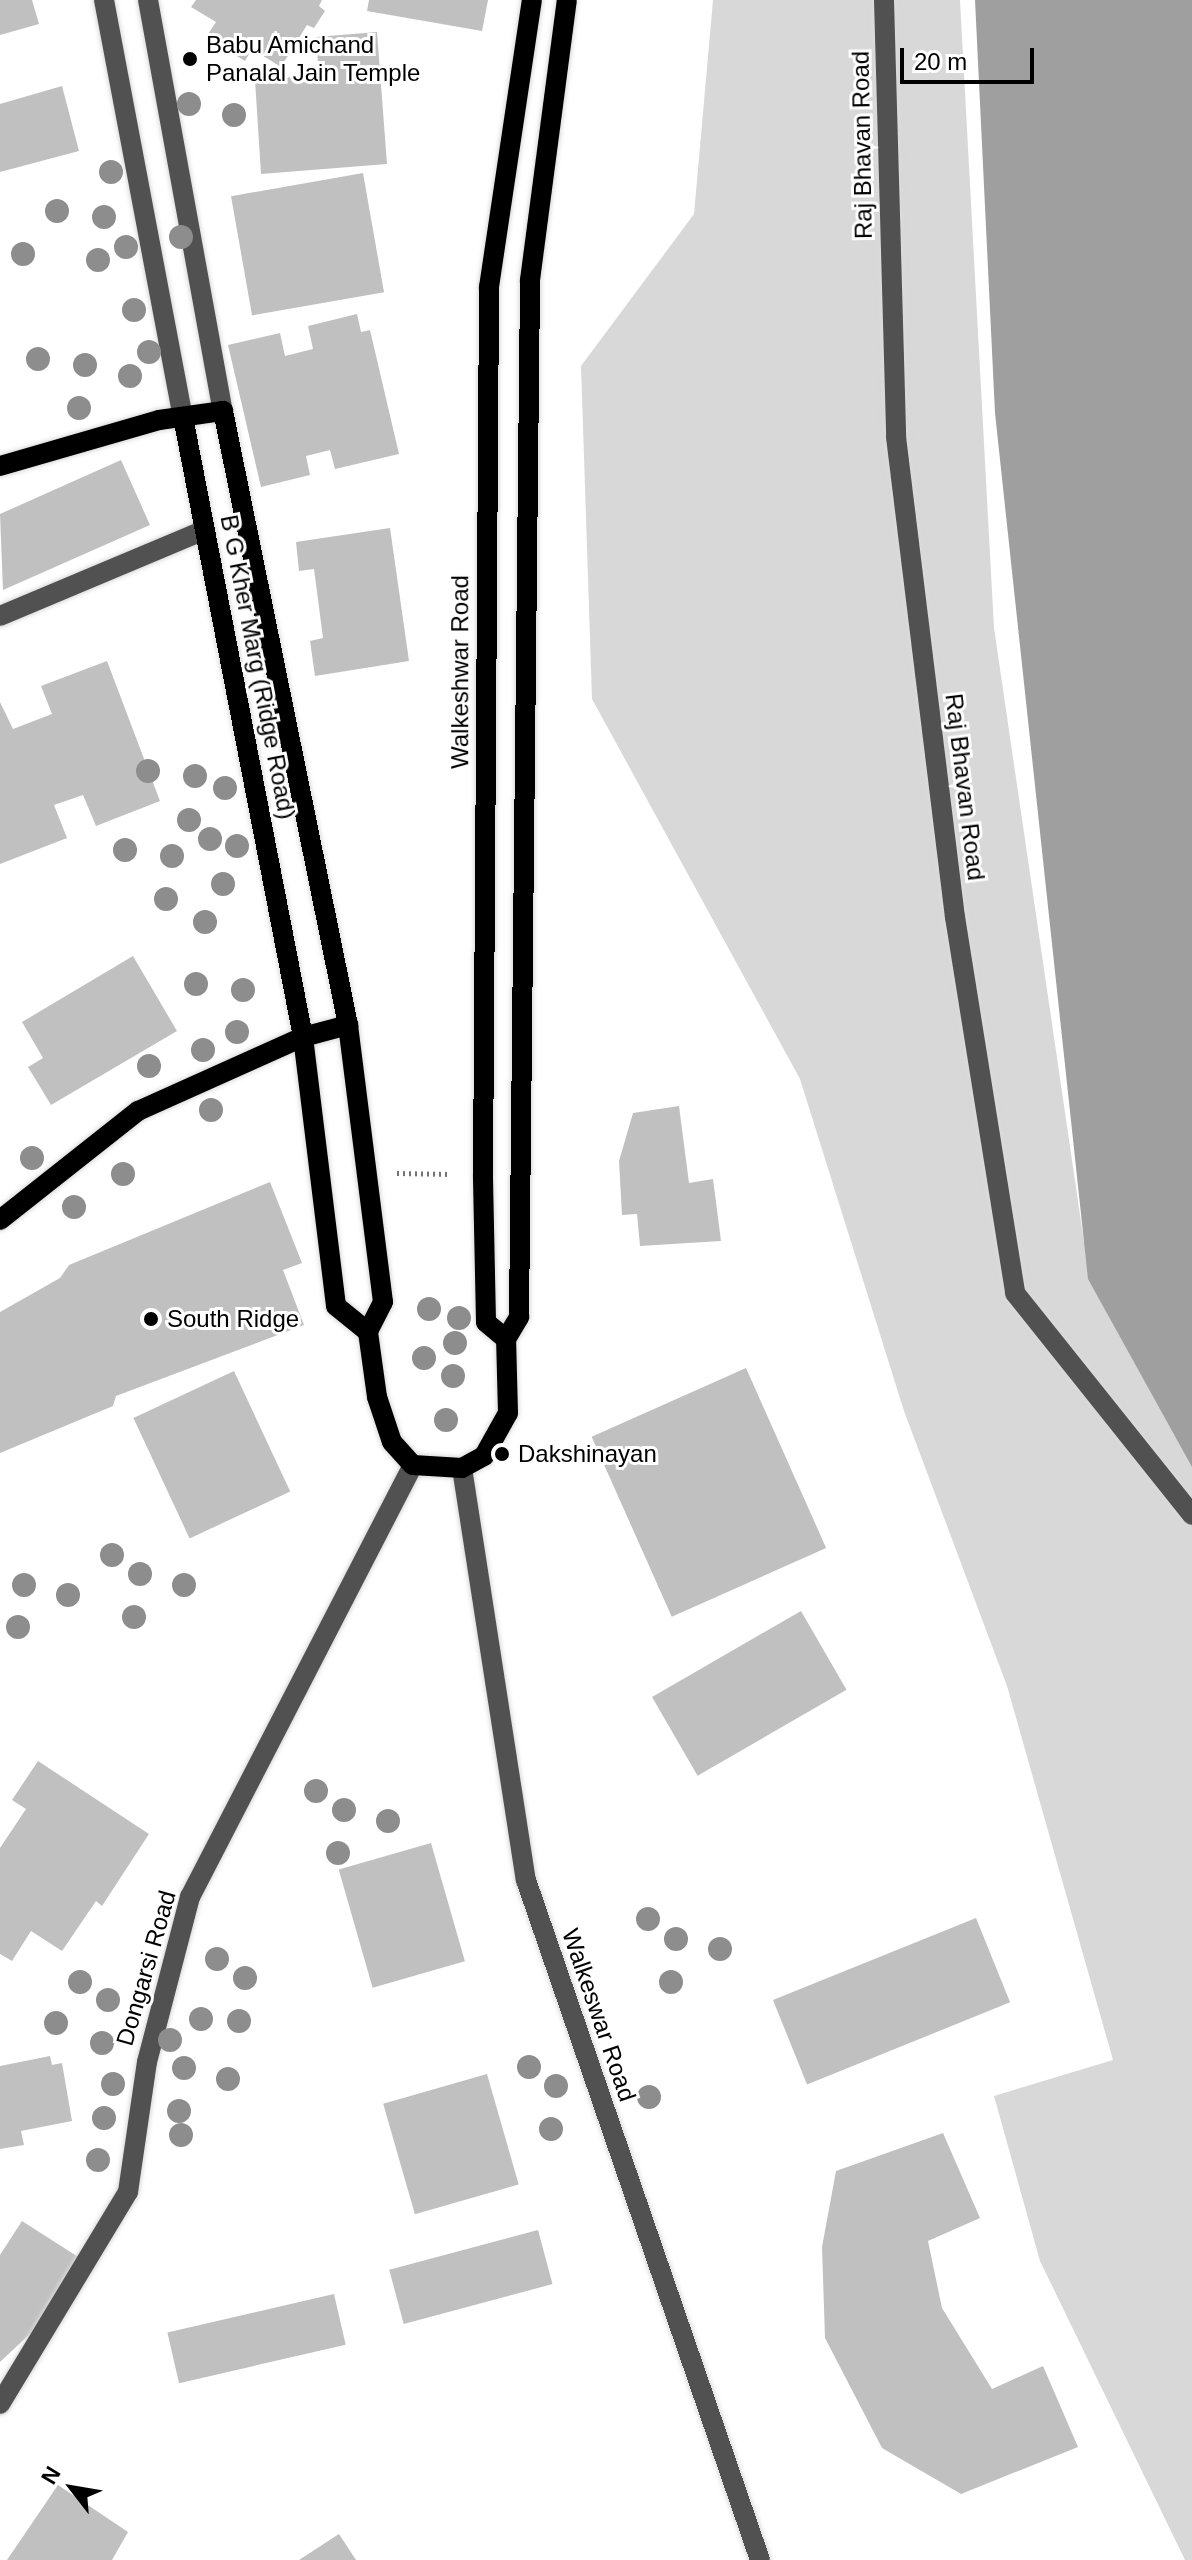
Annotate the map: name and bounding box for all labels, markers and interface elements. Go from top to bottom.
place label: Babu Amichand Panalal Jain Temple [206,31,421,87]
scale bar [904,32,1038,82]
text: 20 m [914,48,967,75]
marker: Babu Amichand Panalal Jain Temple [181,50,199,68]
street label: Raj Bhavan Road [846,51,878,239]
street label: B G Kher Marg (Ridge Road) [214,512,302,822]
street label: Walkeshwar Road [446,575,474,769]
street label: Raj Bhavan Road [939,692,991,882]
place label: South Ridge [167,1305,299,1333]
marker: South Ridge [142,1310,160,1328]
place label: Dakshinayan [518,1440,657,1468]
marker: Dakshinayan [493,1445,511,1463]
street label: Dongarsi Road [110,1887,182,2049]
street label: Walkeswar Road [556,1925,642,2105]
north arrow [32,2448,112,2528]
text: N [36,2462,66,2489]

